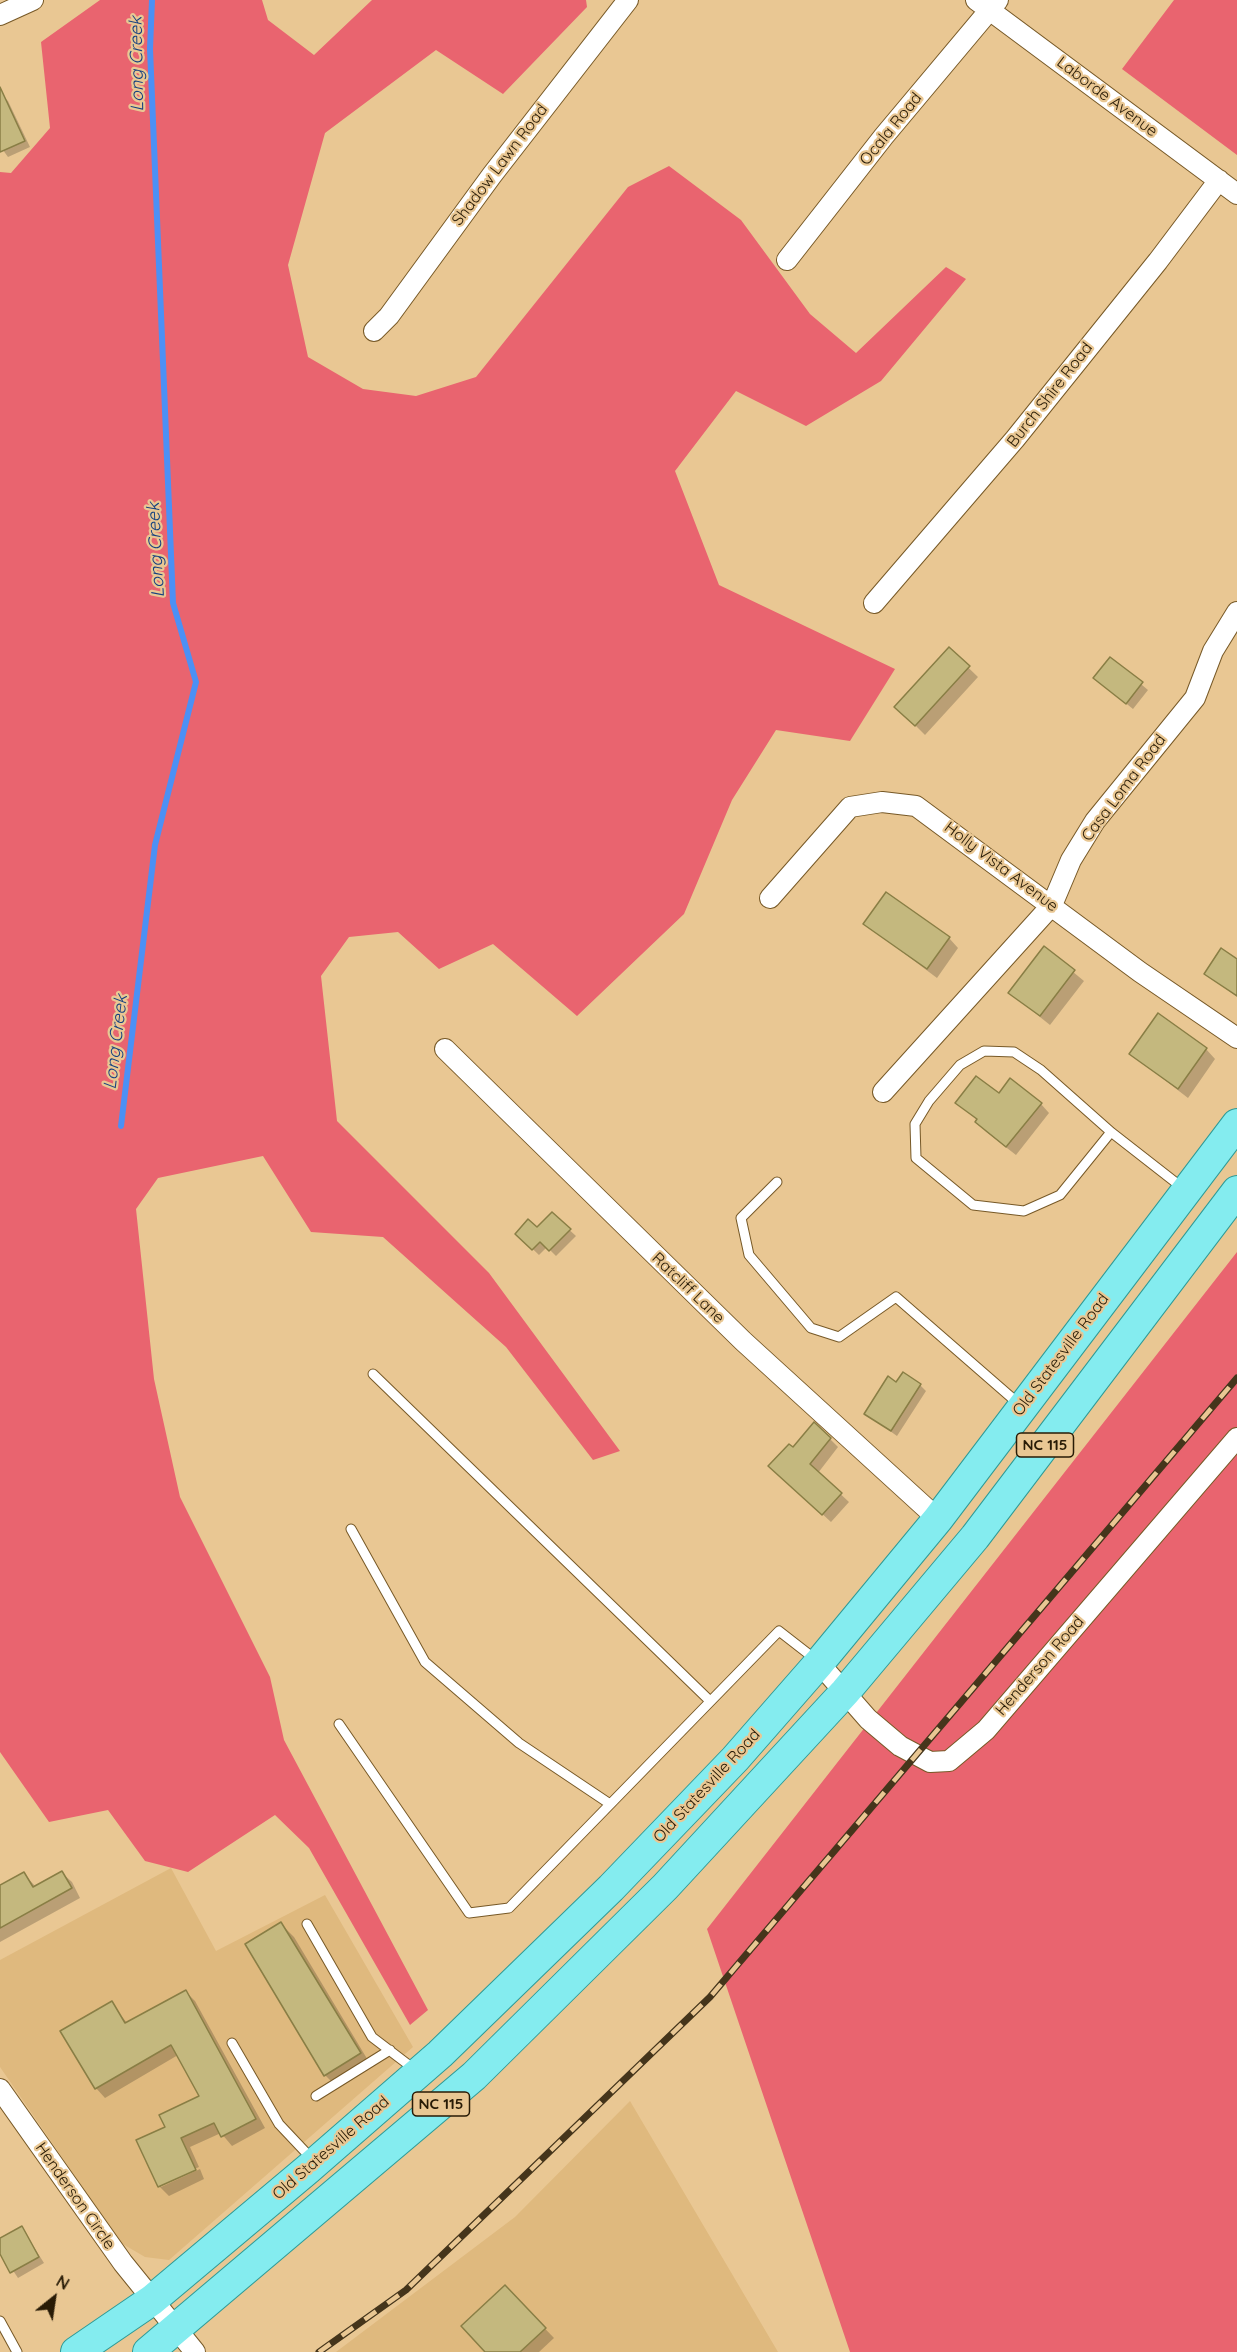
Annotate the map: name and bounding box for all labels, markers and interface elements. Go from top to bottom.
water label: Long Creek [125,16,149,112]
street label: Laborde Avenue [1053,53,1161,141]
street label: Ocala Road [856,89,926,169]
street label: Shadow Lawn Road [448,101,552,229]
street label: Burch Shire Road [1003,339,1097,451]
water label: Long Creek [143,502,169,598]
street label: Casa Loma Road [1078,731,1170,845]
street label: Holly Vista Avenue [940,818,1062,916]
water label: Long Creek [99,993,133,1091]
street label: Ratcliff Lane [648,1249,728,1327]
street label: Old Statesville Road [1009,1290,1113,1420]
road number: NC 115 [1016,1433,1074,1457]
street label: Henderson Road [992,1612,1088,1720]
street label: Old Statesville Road [650,1725,764,1847]
street label: Old Statesville Road [269,2092,393,2204]
road number: NC 115 [412,2092,470,2116]
street label: Henderson Circle [31,2139,119,2253]
north arrow [24,2268,84,2328]
text: N [53,2271,73,2294]

